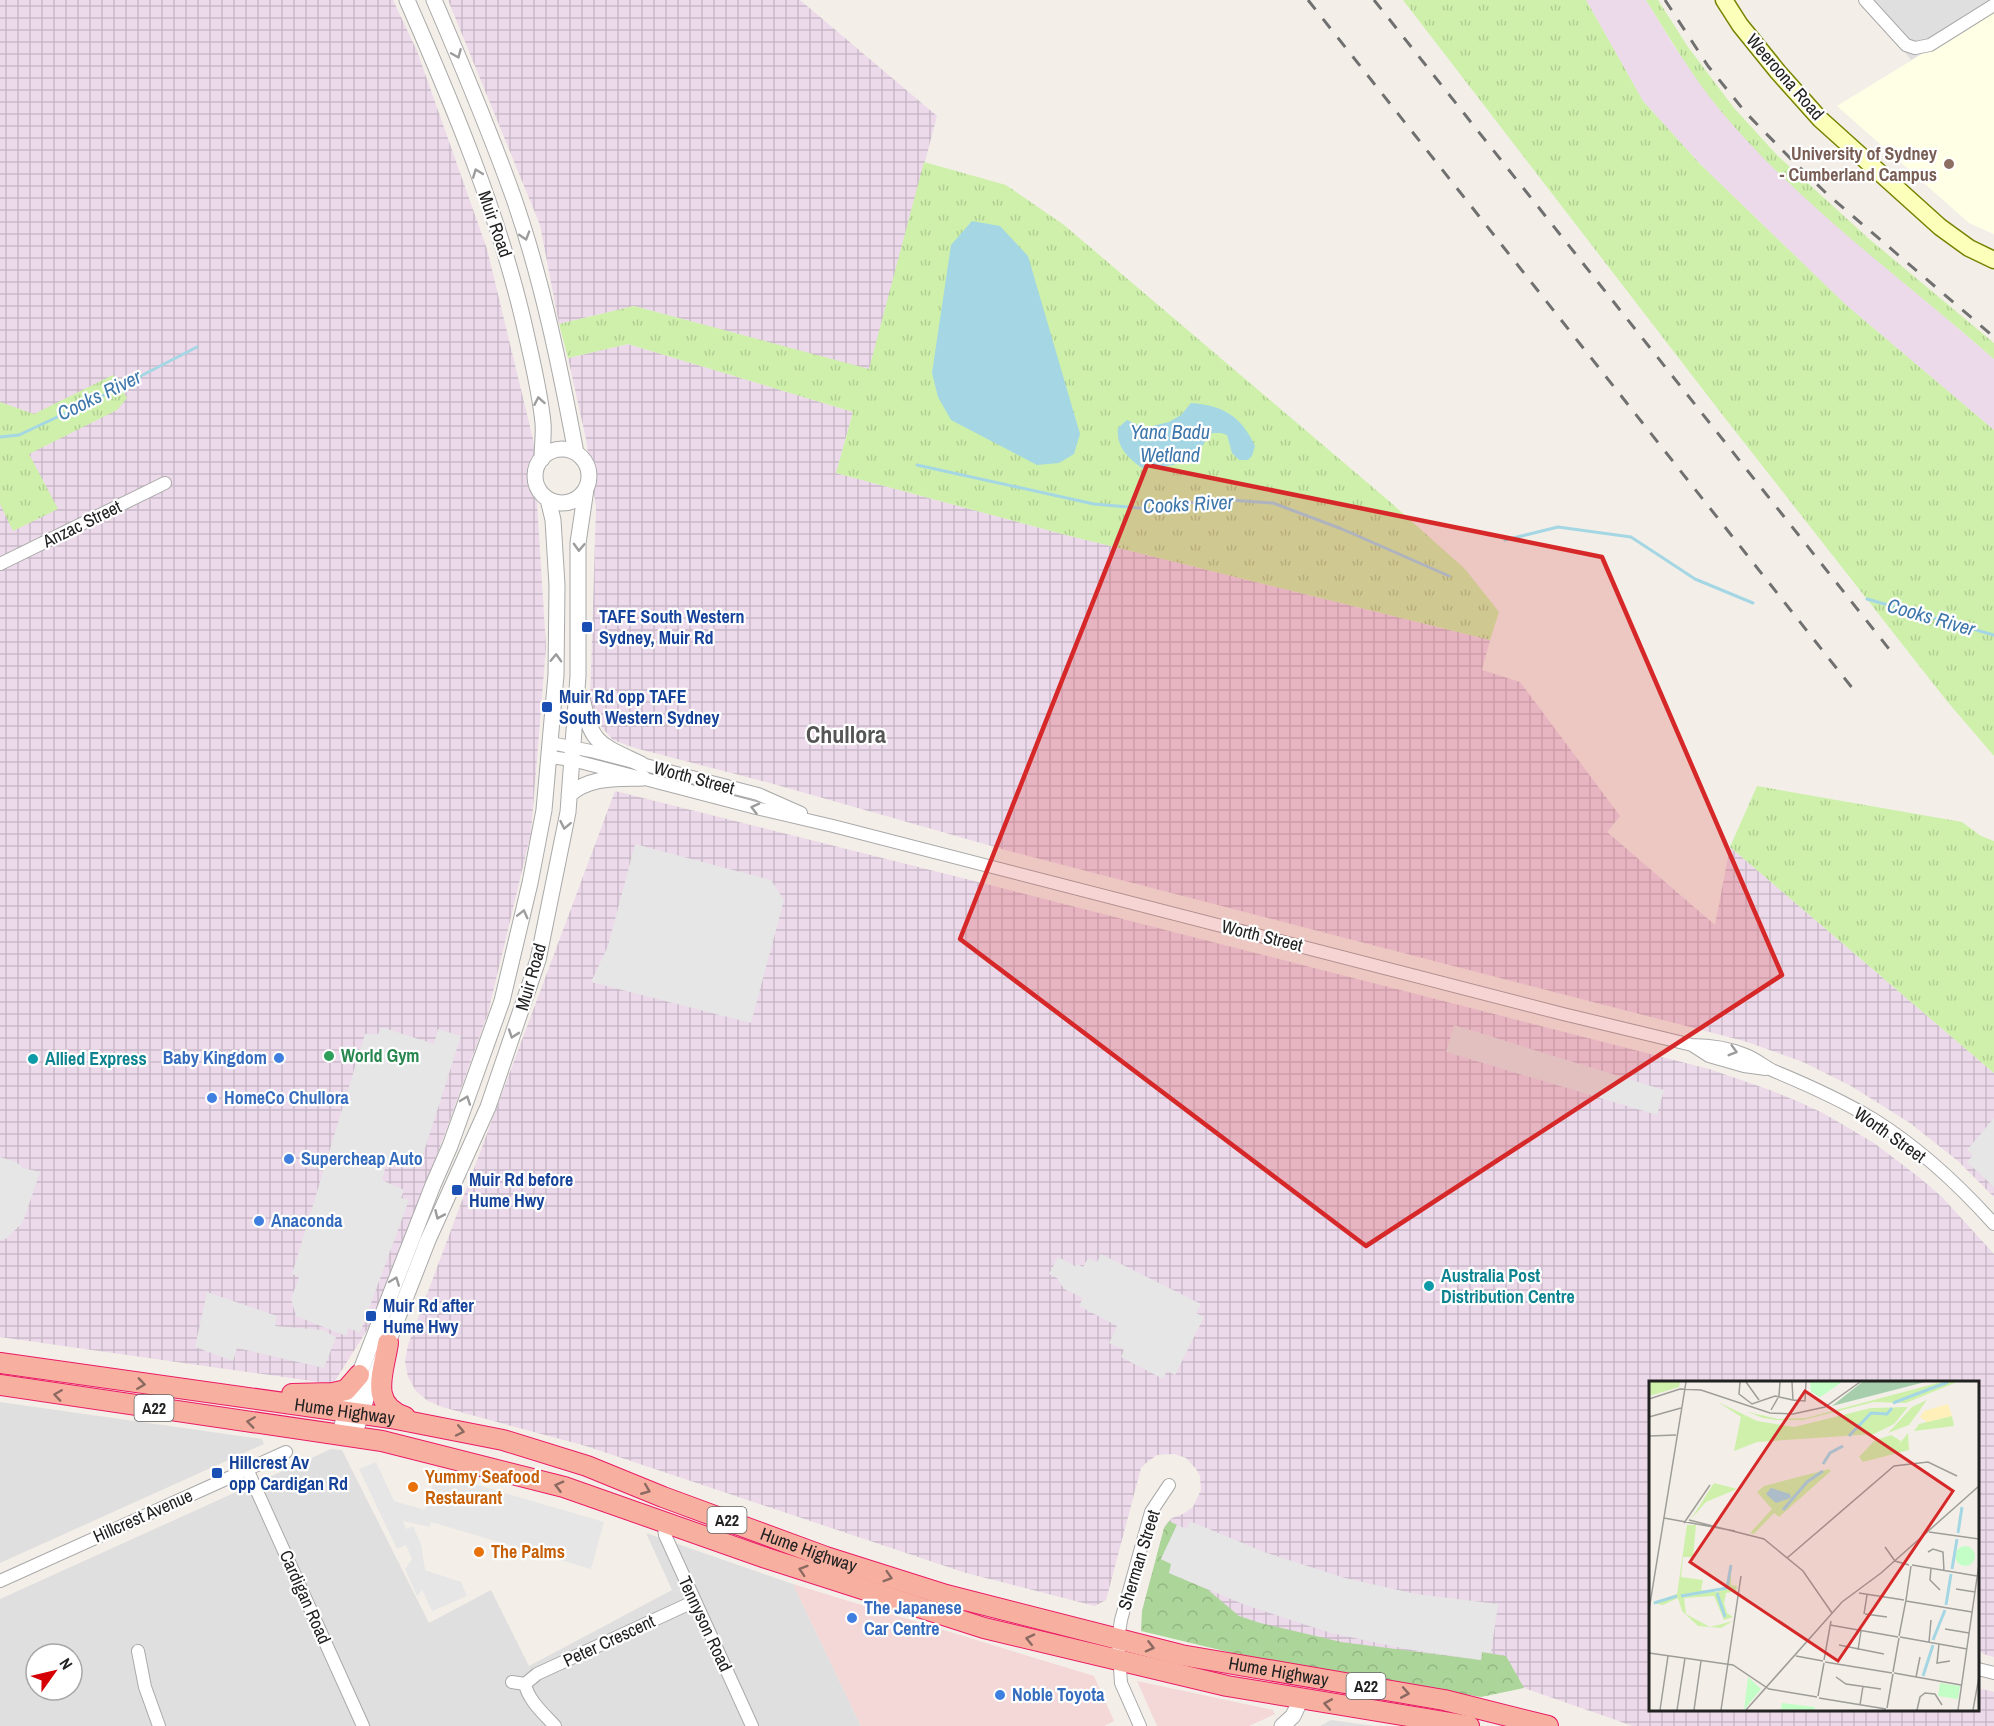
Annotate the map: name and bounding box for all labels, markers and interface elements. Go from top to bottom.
street label: Weeroona Road [1741,28,1830,125]
one-way arrow [450,47,462,58]
place label: University of Sydney - Cumberland Campus [1780,141,1938,187]
marker: University of Sydney - Cumberland Campus [1942,157,1956,171]
one-way arrow [472,168,484,179]
street label: Muir Road [472,187,519,260]
one-way arrow [518,230,530,241]
water label: Cooks River [52,362,146,426]
one-way arrow [533,396,546,406]
water label: Yana Badu Wetland [1130,418,1210,468]
water label: Cooks River [1142,488,1234,519]
street label: Anzac Street [37,494,125,554]
one-way arrow [572,542,585,551]
water label: Cooks River [1884,591,1979,642]
place label: TAFE South Western Sydney, Muir Rd [599,604,744,650]
marker: TAFE South Western Sydney, Muir Rd [580,620,594,634]
one-way arrow [550,654,563,663]
place label: Muir Rd opp TAFE South Western Sydney [559,684,720,730]
marker: Muir Rd opp TAFE South Western Sydney [540,700,554,714]
district label: Chullora [806,718,886,750]
street label: Worth Street [651,755,737,800]
one-way arrow [751,802,761,815]
one-way arrow [559,820,572,830]
one-way arrow [515,909,528,919]
street label: Worth Street [1219,913,1305,958]
street label: Muir Road [509,940,552,1013]
one-way arrow [508,1028,521,1039]
place label: World Gym [341,1043,419,1068]
one-way arrow [1727,1044,1738,1056]
place label: Baby Kingdom [163,1045,267,1070]
place label: Allied Express [45,1046,147,1071]
marker: World Gym [322,1049,336,1063]
marker: Baby Kingdom [272,1051,286,1065]
marker: Allied Express [26,1052,40,1066]
place label: HomeCo Chullora [224,1085,349,1110]
marker: HomeCo Chullora [205,1091,219,1105]
one-way arrow [459,1095,472,1106]
street label: Worth Street [1849,1101,1931,1169]
place label: Supercheap Auto [301,1146,423,1171]
marker: Supercheap Auto [282,1152,296,1166]
place label: Muir Rd before Hume Hwy [469,1167,573,1213]
marker: Muir Rd before Hume Hwy [450,1183,464,1197]
place label: Anaconda [271,1208,343,1233]
one-way arrow [435,1208,447,1219]
marker: Anaconda [252,1214,266,1228]
place label: Australia Post Distribution Centre [1441,1263,1575,1309]
one-way arrow [388,1276,400,1287]
marker: Australia Post Distribution Centre [1422,1279,1436,1293]
place label: Muir Rd after Hume Hwy [383,1293,474,1339]
marker: Muir Rd after Hume Hwy [364,1309,378,1323]
one-way arrow [136,1377,146,1390]
inset map [1649,1381,1979,1711]
one-way arrow [53,1389,62,1401]
street label: Hume Highway [293,1392,397,1430]
road number: A22 [134,1395,174,1421]
one-way arrow [246,1416,255,1428]
one-way arrow [455,1424,465,1437]
place label: Hillcrest Av opp Cardigan Rd [229,1450,348,1496]
place label: Yummy Seafood Restaurant [425,1464,540,1510]
marker: Hillcrest Av opp Cardigan Rd [210,1466,224,1480]
marker: Yummy Seafood Restaurant [406,1480,420,1494]
one-way arrow [554,1481,565,1493]
street label: Hillcrest Avenue [89,1482,196,1549]
one-way arrow [639,1483,650,1495]
road number: A22 [708,1507,746,1533]
street label: Sherman Street [1111,1507,1166,1613]
street label: Hume Highway [757,1521,861,1578]
place label: The Palms [491,1539,565,1564]
marker: The Palms [472,1545,486,1559]
street label: Cardigan Road [274,1546,337,1648]
one-way arrow [798,1565,809,1578]
one-way arrow [882,1569,893,1582]
street label: Tennyson Road [672,1572,738,1676]
place label: The Japanese Car Centre [864,1595,962,1641]
street label: Peter Crescent [559,1608,659,1673]
marker: The Japanese Car Centre [845,1611,859,1625]
one-way arrow [1025,1633,1035,1646]
one-way arrow [1145,1640,1155,1653]
north arrow [24,1642,84,1702]
street label: Hume Highway [1227,1650,1331,1692]
text: N [55,1654,78,1674]
road number: A22 [1346,1673,1386,1699]
place label: Noble Toyota [1012,1682,1105,1707]
one-way arrow [1399,1686,1409,1699]
marker: Noble Toyota [993,1688,1007,1702]
one-way arrow [1324,1698,1334,1711]

